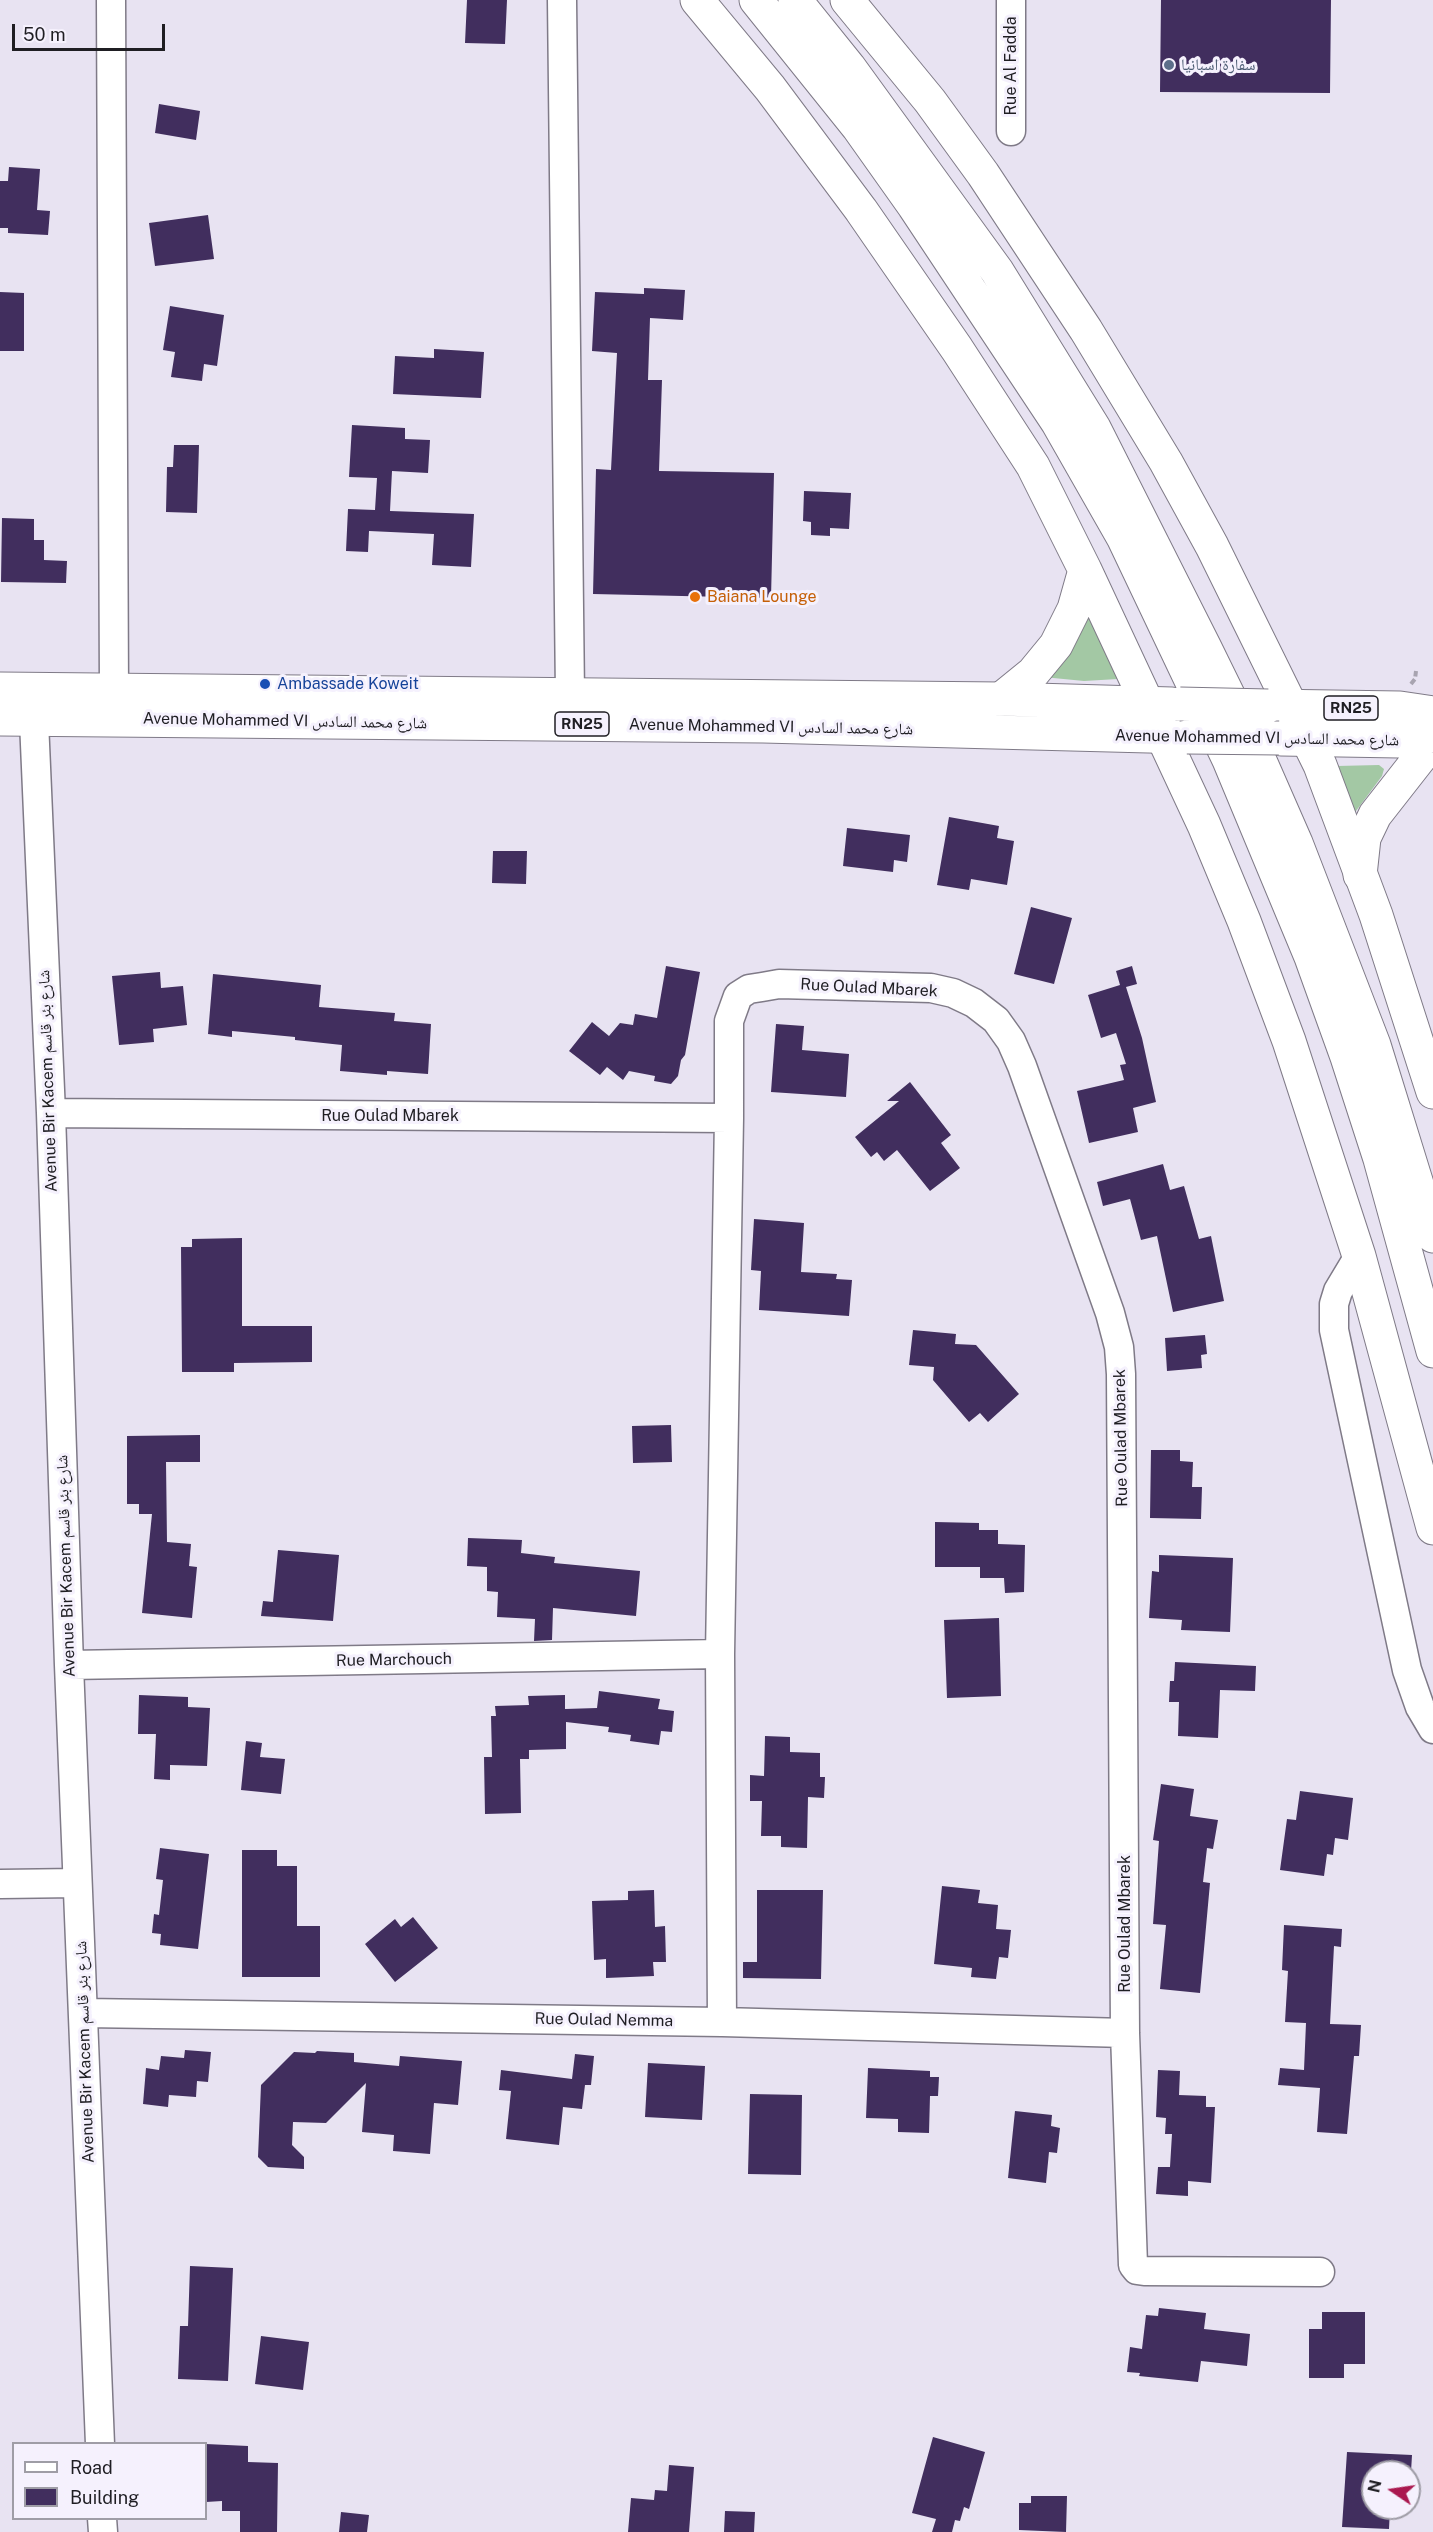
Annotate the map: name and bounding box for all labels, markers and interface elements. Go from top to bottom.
scale bar [15,12,168,50]
street label: Rue Al Fadda [1001,16,1021,116]
text: 50 m [23,24,66,45]
place label: سفارة اسبانيا [1181,55,1256,75]
marker: سفارة اسبانيا [1162,58,1176,72]
place label: Baiana Lounge [707,587,817,607]
marker: Baiana Lounge [688,590,702,604]
place label: Ambassade Koweit [277,674,419,694]
marker: Ambassade Koweit [258,677,272,691]
road number: RN25 [1324,696,1378,720]
street label: Avenue Mohammed VI شارع محمد السادس [143,709,427,733]
road number: RN25 [555,712,609,736]
street label: Avenue Mohammed VI شارع محمد السادس [629,715,913,739]
street label: Avenue Mohammed VI شارع محمد السادس [1115,726,1399,750]
street label: Avenue Bir Kacem شارع بئر قاسم [35,970,61,1192]
street label: Rue Oulad Mbarek [800,975,938,1001]
street label: Rue Oulad Mbarek [321,1106,459,1126]
street label: Rue Oulad Mbarek [1110,1369,1132,1507]
street label: Avenue Bir Kacem شارع بئر قاسم [53,1455,79,1677]
street label: Rue Marchouch [336,1649,452,1671]
street label: Rue Oulad Mbarek [1115,1855,1135,1993]
street label: Avenue Bir Kacem شارع بئر قاسم [72,1941,98,2163]
street label: Rue Oulad Nemma [535,2009,673,2031]
legend [12,2442,207,2520]
text: Road [70,2457,113,2478]
north arrow [1361,2460,1421,2520]
text: N [1364,2478,1386,2495]
text: Building [70,2487,139,2508]

